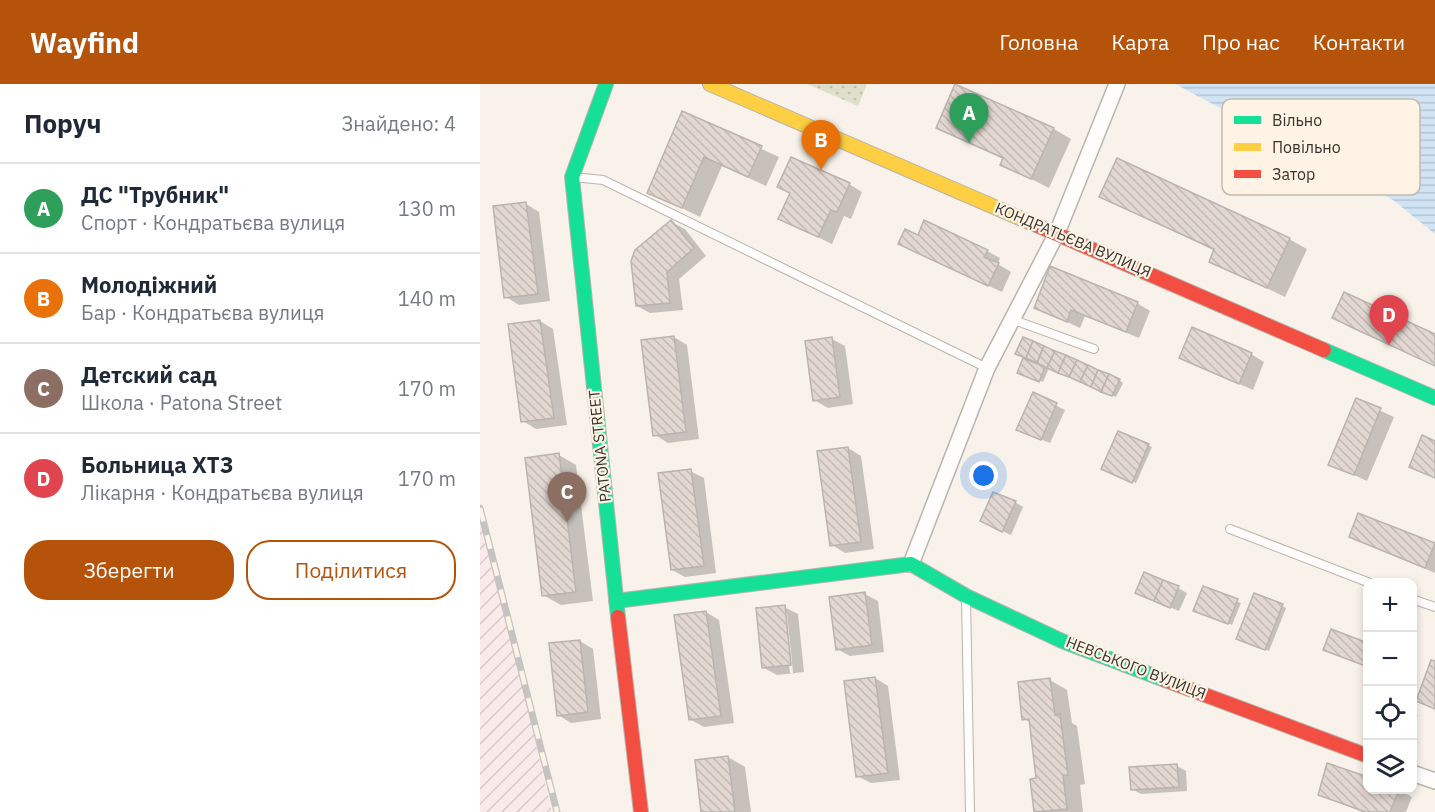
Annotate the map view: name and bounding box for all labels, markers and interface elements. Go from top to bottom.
text: Wayfind [30,24,139,61]
text: Головна [1000,28,1078,56]
text: Карта [1111,28,1169,56]
text: Про нас [1202,28,1280,56]
text: Контакти [1313,28,1405,56]
pin: A [950,94,988,143]
legend [1222,99,1420,195]
text: Поруч [24,106,102,140]
text: Знайдено: 4 [342,110,456,137]
text: Вільно [1272,110,1322,130]
pin: B [802,120,840,170]
text: Повільно [1272,137,1341,157]
text: Затор [1272,164,1315,184]
text: ДС "Трубник" [81,180,229,209]
text: A [37,195,50,222]
text: 130 m [398,195,456,222]
street label: КОНДРАТЬЄВА ВУЛИЦЯ [992,198,1154,281]
text: Спорт · Кондратьєва вулиця [81,209,345,236]
text: Молодіжний [81,270,217,299]
text: B [37,285,50,312]
text: 140 m [398,285,456,312]
pin: D [1370,296,1408,345]
text: Бар · Кондратьєва вулиця [81,299,324,326]
text: Детский сад [81,360,217,389]
text: C [37,375,50,402]
text: 170 m [398,375,456,402]
text: Школа · Patona Street [81,389,282,416]
street label: PATONA STREET [584,389,615,503]
text: Больница ХТЗ [81,450,233,479]
your location [969,461,998,490]
text: D [37,465,50,492]
text: 170 m [398,465,456,492]
pin: C [548,472,586,522]
text: Лікарня · Кондратьєва вулиця [81,479,364,506]
button: Зберегти [24,540,234,600]
button: Поділитися [246,540,456,600]
map controls [1363,578,1417,794]
button: + [1363,578,1417,632]
street label: НЕВСЬКОГО ВУЛИЦЯ [1064,632,1209,703]
button: − [1363,632,1417,686]
button: locate [1363,686,1417,740]
button: layers [1363,740,1417,794]

